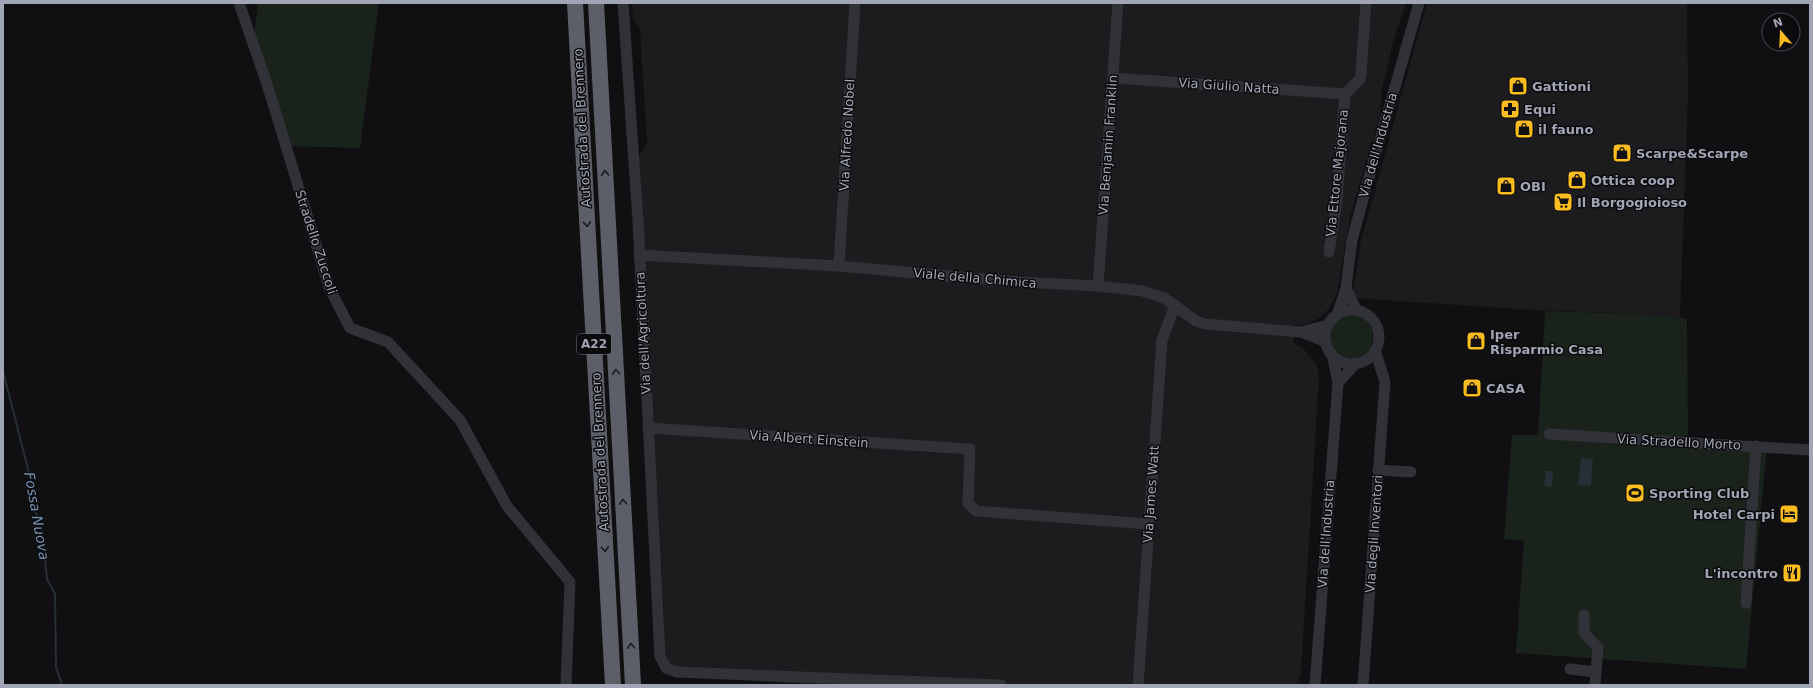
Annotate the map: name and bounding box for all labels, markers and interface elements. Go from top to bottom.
north arrow [1761,12,1801,52]
text: N [1771,15,1784,31]
street label: Autostrada del Brennero [570,48,594,208]
street label: Via Benjamin Franklin [1096,74,1120,216]
street label: Via Giulio Natta [1178,75,1280,97]
shop icon: Gattioni [1507,75,1529,97]
street label: Via Alfredo Nobel [837,79,857,191]
place label: Gattioni [1532,79,1591,94]
street label: Via dell'Industria [1356,91,1400,199]
pharmacy icon: Equi [1499,98,1521,120]
place label: Equi [1524,102,1556,117]
street label: Via Ettore Majorana [1323,108,1351,238]
shop icon: il fauno [1513,118,1535,140]
place label: il fauno [1538,122,1593,137]
shop icon: Scarpe&Scarpe [1611,142,1633,164]
place label: Scarpe&Scarpe [1636,146,1748,161]
shop icon: Ottica coop [1566,169,1588,191]
one-way arrow [601,170,610,176]
place label: Ottica coop [1591,173,1675,188]
shop icon: OBI [1495,175,1517,197]
place label: OBI [1520,179,1546,194]
street label: Stradello Zuccoli [292,188,340,296]
supermarket icon: Il Borgogioioso [1552,191,1574,213]
place label: Il Borgogioioso [1577,195,1687,210]
one-way arrow [583,221,592,227]
street label: Viale della Chimica [913,265,1037,291]
street label: Via dell'Agricoltura [632,271,654,395]
place label: Iper Risparmio Casa [1490,327,1603,357]
shop icon: Iper Risparmio Casa [1465,330,1487,352]
road number: A22 [577,334,611,354]
one-way arrow [612,369,621,375]
street label: Autostrada del Brennero [588,372,612,532]
shop icon: CASA [1461,377,1483,399]
place label: CASA [1486,381,1525,396]
street label: Via Albert Einstein [749,427,869,451]
street label: Via Stradello Morto [1617,431,1741,453]
street label: Via James Watt [1140,445,1162,543]
water label: Fossa Nuova [21,471,53,561]
street label: Via degli Inventori [1362,475,1386,593]
street label: Via dell'Industria [1315,479,1337,589]
sports icon: Sporting Club [1624,482,1646,504]
place label: Sporting Club [1649,486,1749,501]
one-way arrow [619,499,628,505]
hotel icon: Hotel Carpi [1778,503,1800,525]
place label: Hotel Carpi [1693,507,1775,522]
one-way arrow [601,546,610,552]
restaurant icon: L'incontro [1781,562,1803,584]
place label: L'incontro [1705,566,1778,581]
one-way arrow [627,643,636,649]

